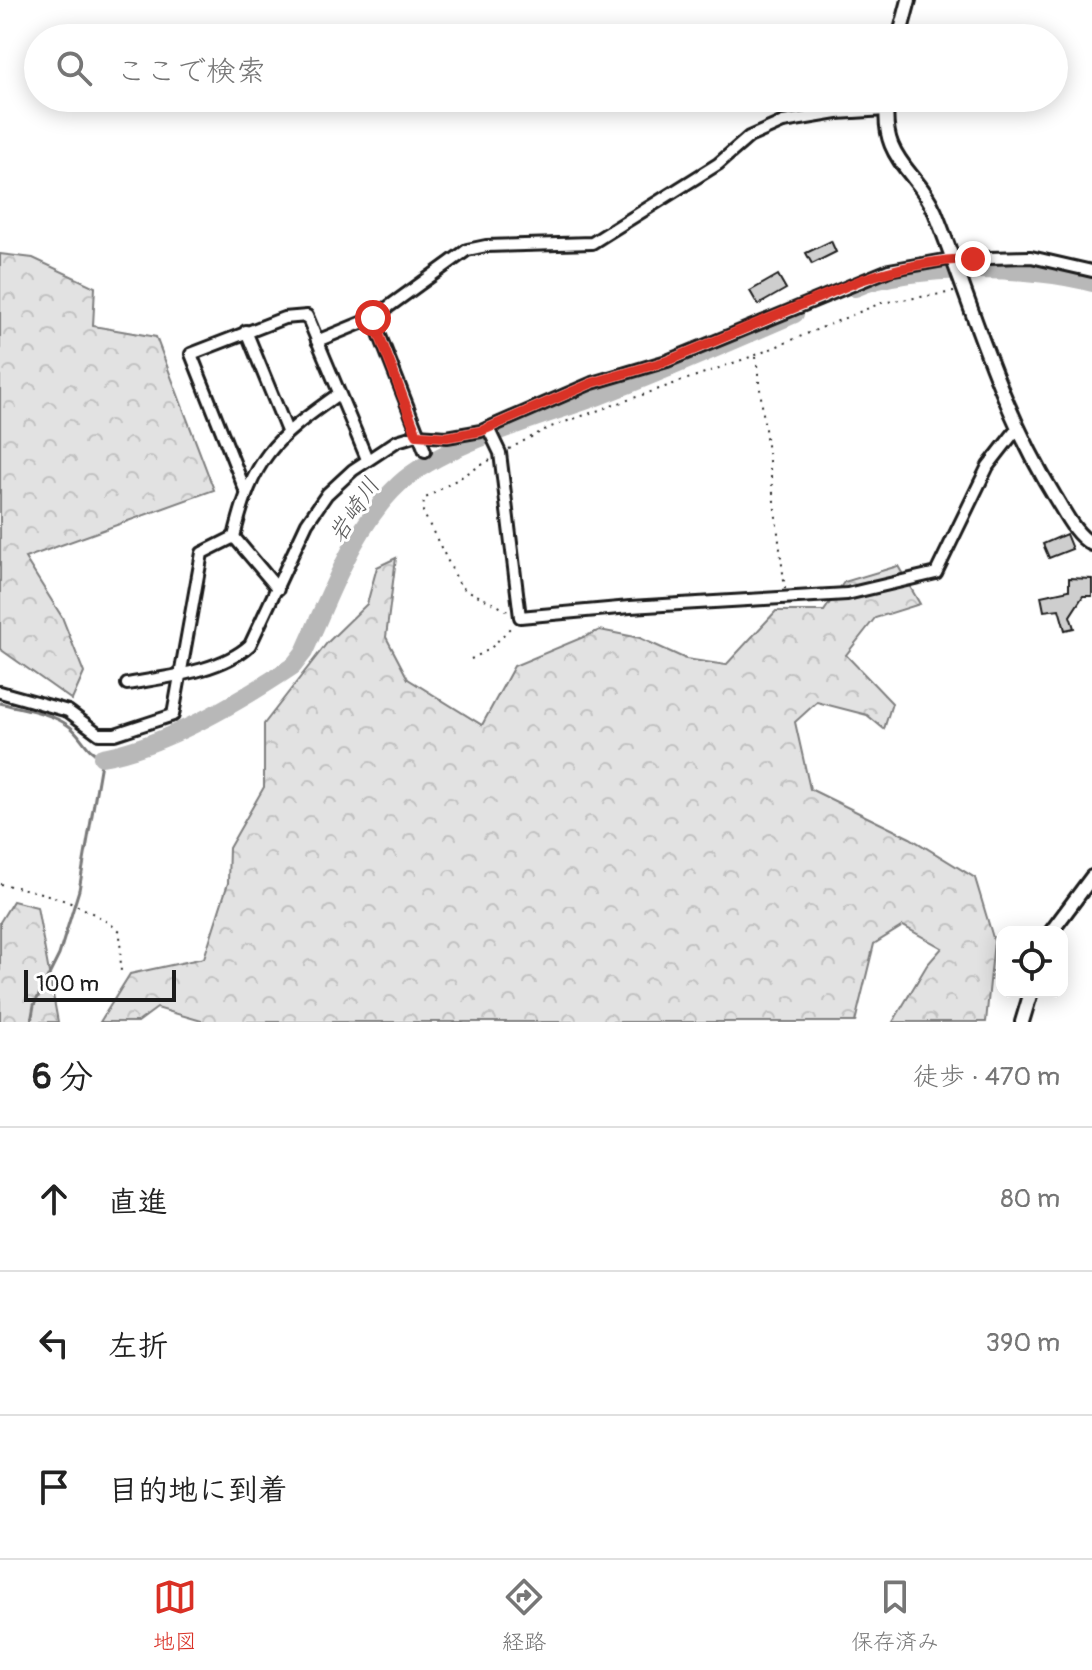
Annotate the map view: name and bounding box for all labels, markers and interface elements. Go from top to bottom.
search box [24,24,1068,112]
icon: search [52,46,96,90]
text: ここで検索 [116,53,266,90]
route end [955,241,991,277]
route start [355,300,391,336]
water label: 岩崎川 [323,472,386,548]
map controls [996,926,1068,998]
button: locate [996,926,1068,998]
scale bar [24,966,176,1002]
text: 100 m [36,970,99,998]
text: 6 分 [32,1056,93,1099]
text: 徒歩 · 470 m [913,1061,1060,1093]
icon: ahead [32,1177,76,1221]
text: 80 m [1000,1183,1060,1215]
text: 直進 [108,1184,168,1221]
icon: left [32,1321,76,1365]
text: 390 m [986,1327,1060,1359]
text: 左折 [108,1328,168,1365]
icon: arrive [32,1465,76,1509]
text: 目的地に到着 [108,1472,288,1509]
tab: 地図 [153,1575,197,1656]
tab: 経路 [502,1575,546,1656]
tab: 保存済み [851,1575,939,1656]

